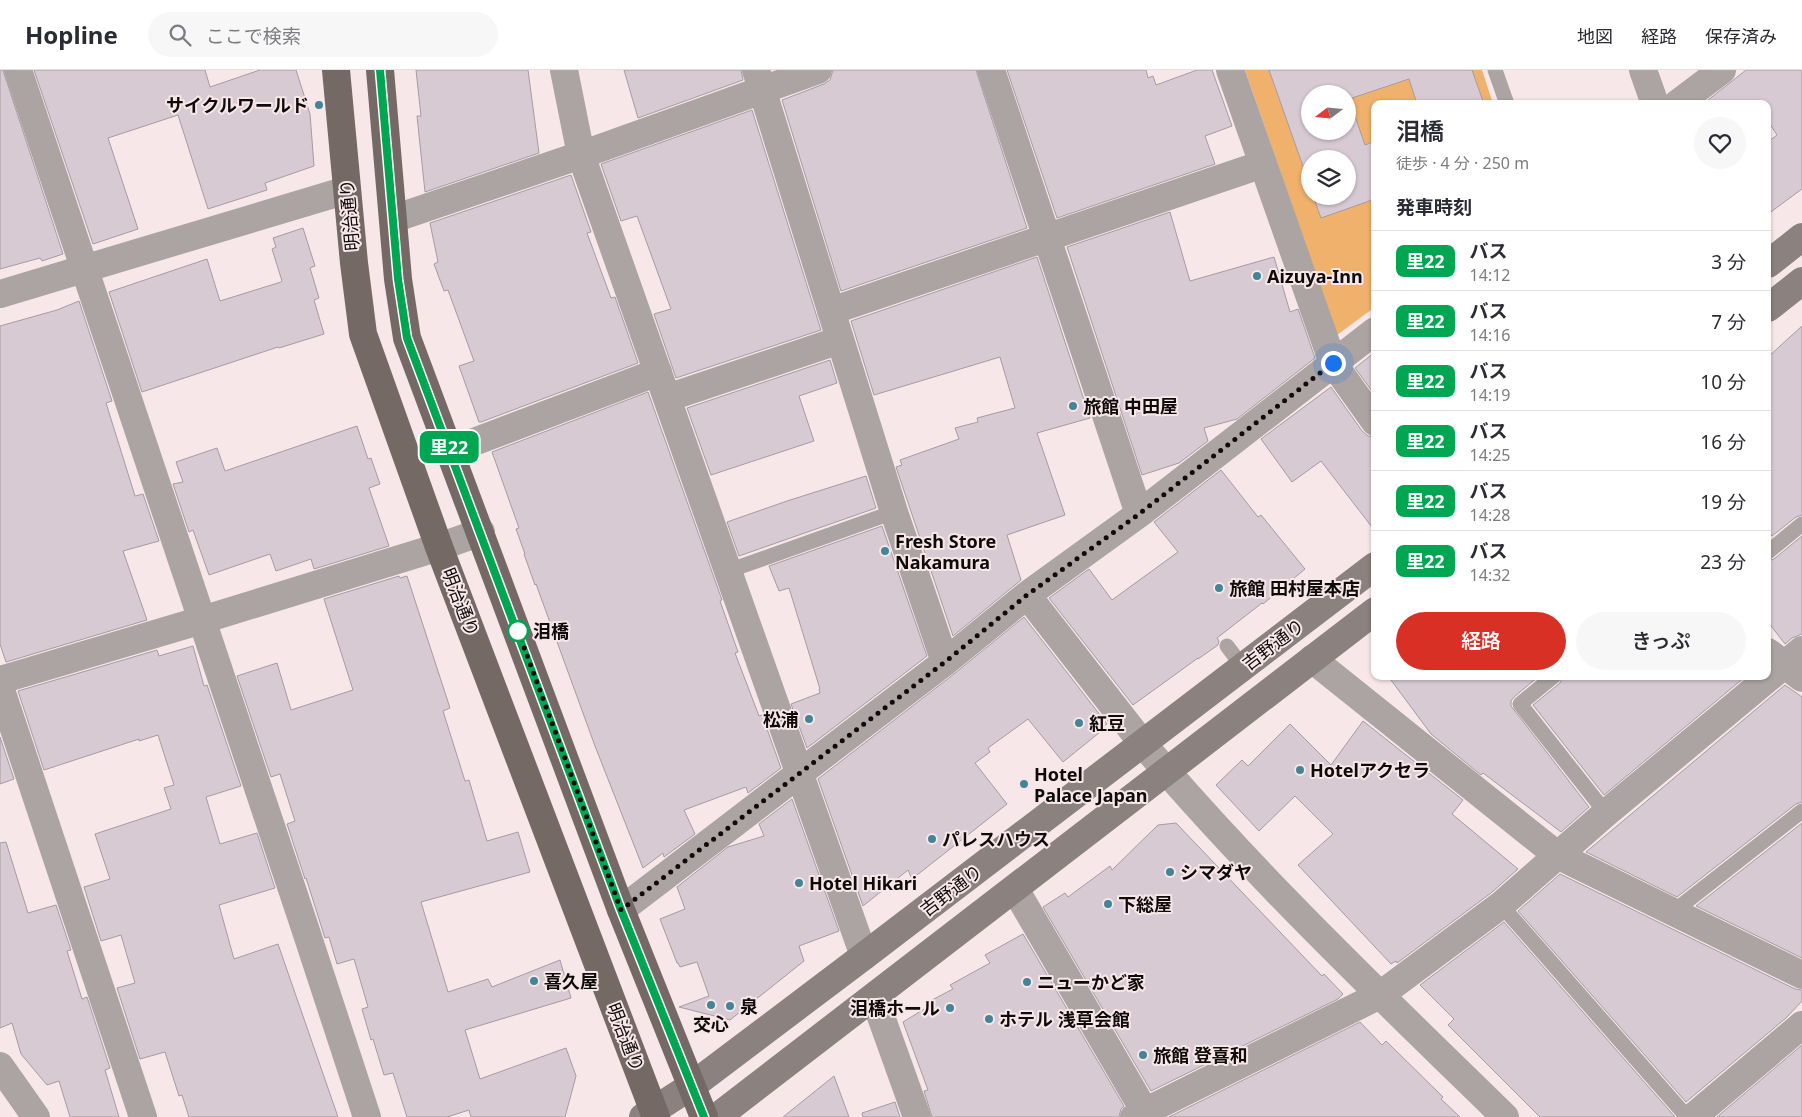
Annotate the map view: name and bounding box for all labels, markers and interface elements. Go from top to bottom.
search box [148,12,498,57]
text: Hopline [25,18,118,51]
icon: search [166,21,194,49]
text: ここで検索 [206,23,301,49]
text: 地図 [1577,24,1613,48]
text: 経路 [1641,24,1677,48]
text: 保存済み [1705,24,1777,48]
north arrow [1301,85,1356,140]
map controls [1301,85,1356,205]
place label: サイクルワールド [166,93,309,117]
marker: サイクルワールド [313,99,325,111]
text: 泪橋 [1396,114,1444,147]
button: heart [1694,117,1746,169]
button: layers [1301,150,1356,205]
text: 徒歩 · 4 分 · 250 m [1396,152,1529,174]
street label: 明治通り [334,178,364,252]
text: 発車時刻 [1396,194,1472,220]
text: バス [1470,238,1508,264]
text: 里22 [1406,249,1445,273]
text: 3 分 [1711,249,1746,275]
place label: Aizuya-Inn [1267,264,1363,288]
text: 14:12 [1470,264,1511,286]
marker: Aizuya-Inn [1251,270,1263,282]
text: バス [1470,298,1508,324]
text: 里22 [1406,309,1445,333]
text: 7 分 [1711,309,1746,335]
text: 14:16 [1470,324,1511,346]
your location [1321,351,1346,376]
text: バス [1470,358,1508,384]
text: 里22 [1406,369,1445,393]
text: 10 分 [1700,369,1746,395]
text: 14:19 [1470,384,1511,406]
place label: 旅館 中田屋 [1083,394,1178,418]
marker: 旅館 中田屋 [1067,400,1079,412]
text: バス [1470,418,1508,444]
text: 里22 [1406,429,1445,453]
text: 16 分 [1700,429,1746,455]
line badge: 里22 [420,431,478,463]
text: 里22 [430,435,468,459]
text: 14:25 [1470,444,1511,466]
text: バス [1470,478,1508,504]
text: 里22 [1406,489,1445,513]
text: 19 分 [1700,489,1746,515]
text: 14:28 [1470,504,1511,526]
place label: Fresh Store Nakamura [895,529,996,574]
text: バス [1470,538,1508,564]
marker: Fresh Store Nakamura [879,545,891,557]
text: 里22 [1406,549,1445,573]
text: 23 分 [1700,549,1746,575]
street label: 明治通り [437,564,485,640]
text: 14:32 [1470,564,1511,586]
place label: 旅館 田村屋本店 [1229,576,1360,600]
marker: 旅館 田村屋本店 [1213,582,1225,594]
button: 経路 [1396,612,1566,670]
button: きっぷ [1576,612,1746,670]
street label: 吉野通り [1237,613,1309,675]
place label: 泪橋 [533,619,569,643]
marker: 泪橋 [507,620,529,642]
place label: 松浦 [763,707,799,731]
place label: 紅豆 [1089,711,1125,735]
marker: 松浦 [803,713,815,725]
marker: 紅豆 [1073,717,1085,729]
place label: Hotelアクセラ [1310,758,1430,782]
place label: Hotel Palace Japan [1034,762,1147,807]
marker: Hotelアクセラ [1294,764,1306,776]
marker: Hotel Palace Japan [1018,778,1030,790]
place label: パレスハウス [942,827,1050,851]
marker: パレスハウス [926,833,938,845]
street label: 吉野通り [915,859,987,921]
place label: シマダヤ [1180,860,1252,884]
marker: シマダヤ [1164,866,1176,878]
place label: Hotel Hikari [809,871,917,895]
marker: Hotel Hikari [793,877,805,889]
place label: 下総屋 [1118,892,1172,916]
marker: 下総屋 [1102,898,1114,910]
place label: 喜久屋 [544,969,598,993]
place label: ニューかど家 [1037,970,1145,994]
marker: 喜久屋 [528,975,540,987]
marker: ニューかど家 [1021,976,1033,988]
place label: 泉 [740,994,758,1018]
place label: 泪橋ホール [850,996,940,1020]
street label: 明治通り [602,999,650,1075]
marker: 交心 [705,999,717,1011]
marker: 泉 [724,1000,736,1012]
marker: 泪橋ホール [944,1002,956,1014]
place label: ホテル 浅草会館 [999,1007,1130,1031]
place label: 交心 [693,1012,729,1036]
marker: ホテル 浅草会館 [983,1013,995,1025]
place label: 旅館 登喜和 [1153,1043,1248,1067]
marker: 旅館 登喜和 [1137,1049,1149,1061]

